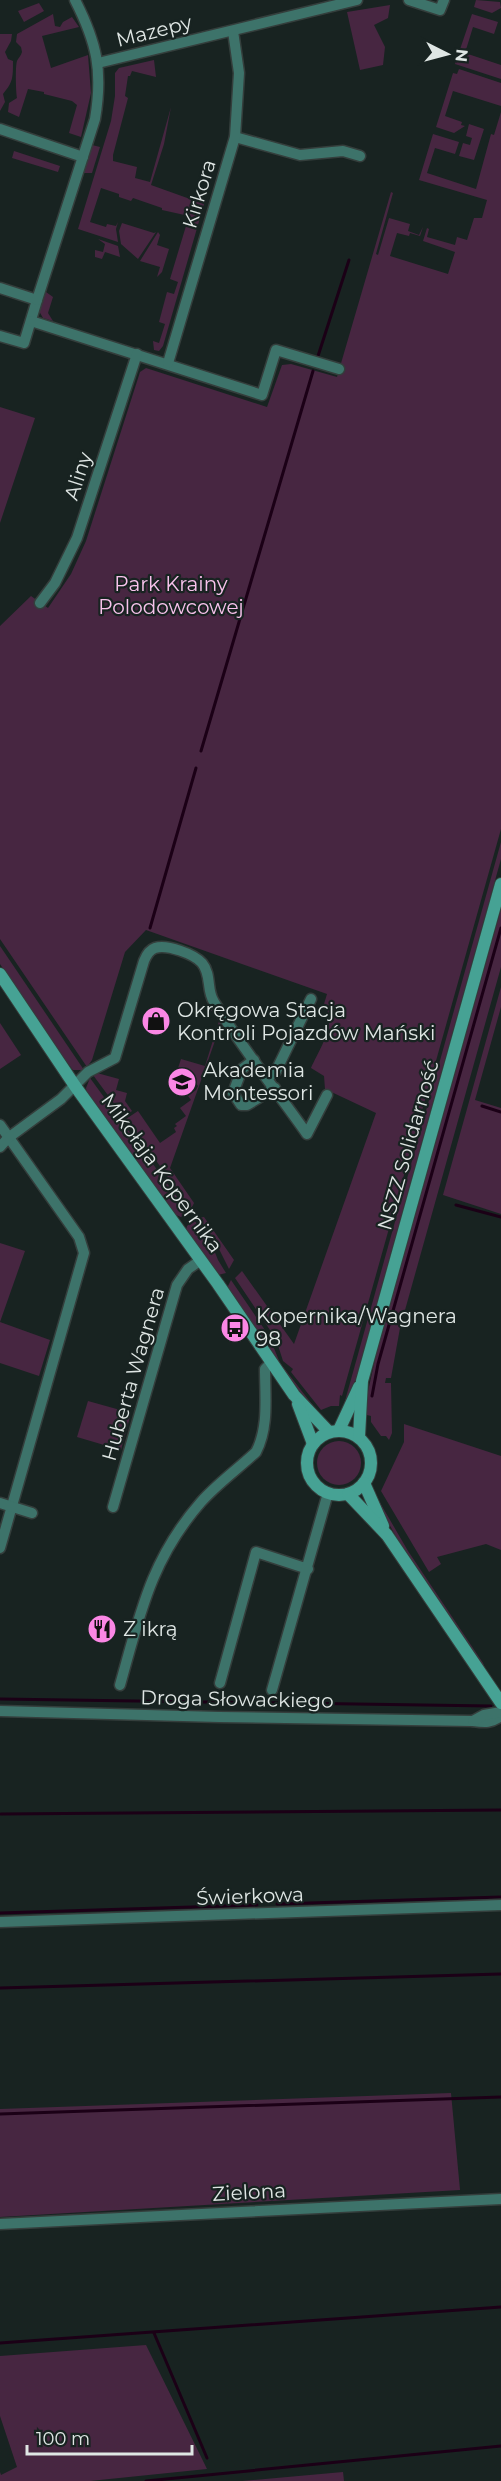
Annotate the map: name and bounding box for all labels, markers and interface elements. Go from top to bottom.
street label: Mazepy [114,10,194,52]
north arrow [417,24,477,84]
text: N [451,48,472,63]
street label: Kirkora [177,157,221,231]
street label: Aliny [59,449,97,503]
park label: Park Krainy Polodowcowej [98,572,244,619]
place label: Okręgowa Stacja Kontroli Pojazdów Mański [177,998,435,1045]
shop icon: Okręgowa Stacja Kontroli Pojazdów Mański [140,1005,172,1037]
street label: NSZZ Solidarność [372,1057,444,1233]
place label: Akademia Montessori [203,1058,313,1105]
school or university icon: Akademia Montessori [166,1066,198,1098]
street label: Mikołaja Kopernika [96,1089,228,1257]
street label: Huberta Wagnera [97,1284,169,1464]
place label: Kopernika/Wagnera 98 [256,1304,457,1351]
bus stop icon: Kopernika/Wagnera 98 [219,1312,251,1344]
restaurant icon: Z ikrą [86,1613,118,1645]
place label: Z ikrą [123,1617,177,1641]
street label: Droga Słowackiego [140,1685,334,1713]
street label: Świerkowa [196,1882,304,1910]
street label: Zielona [212,2178,286,2206]
scale bar [27,2418,192,2456]
text: 100 m [36,2428,90,2450]

